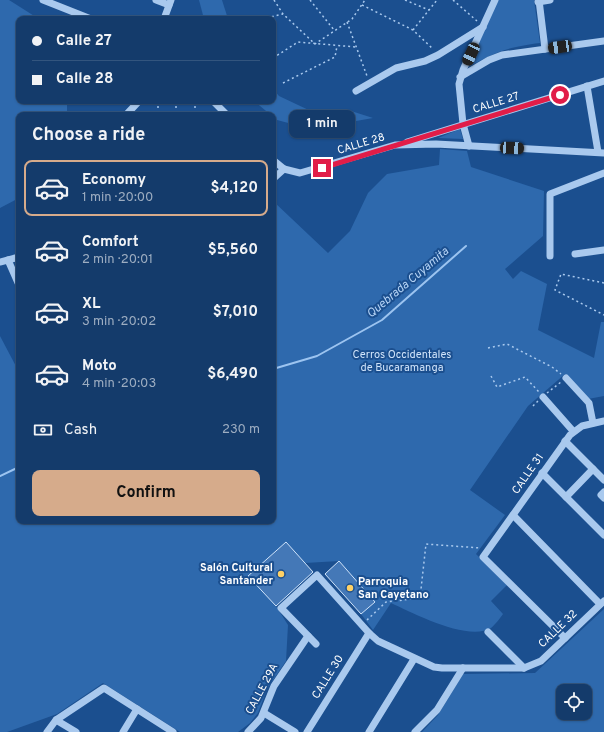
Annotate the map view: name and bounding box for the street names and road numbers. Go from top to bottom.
street label: CALLE 27 [471,89,521,117]
street label: CALLE 28 [335,130,387,158]
street label: CALLE 31 [509,451,547,497]
street label: CALLE 32 [536,607,580,651]
street label: CALLE 30 [309,652,347,702]
street label: CALLE 29A [243,661,281,717]

